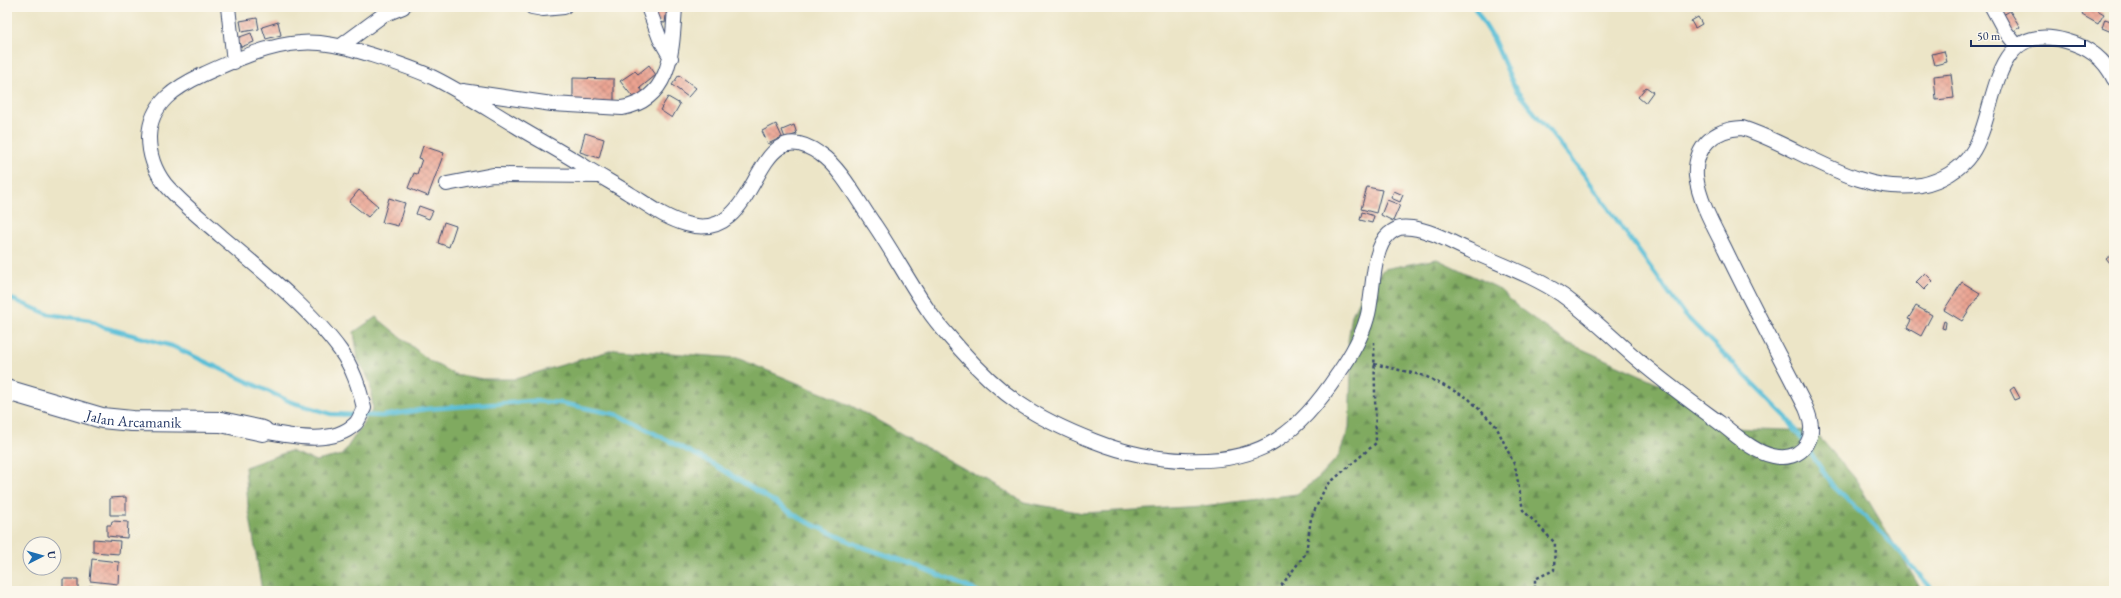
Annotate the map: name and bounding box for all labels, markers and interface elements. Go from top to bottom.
scale bar [1971,22,2085,48]
text: 50 m [1977,28,2001,44]
street label: Jalan Arcamanik [82,404,183,431]
north arrow [22,536,62,576]
text: U [45,550,59,561]

